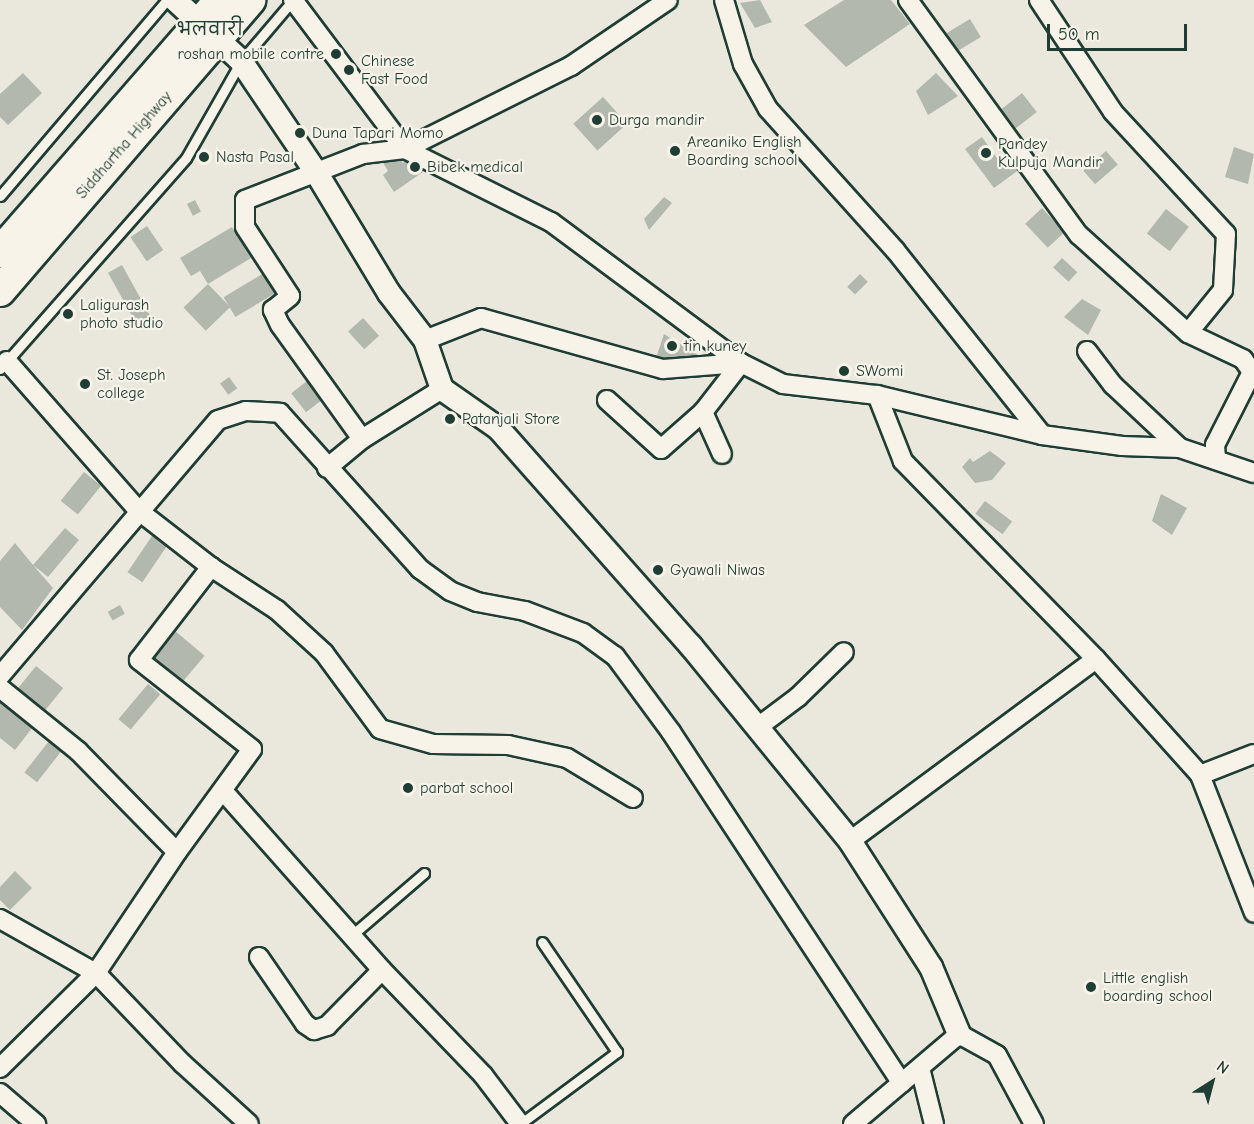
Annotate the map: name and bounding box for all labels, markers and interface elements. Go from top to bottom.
scale bar [1050,12,1190,50]
district label: भलवारी [177,19,243,41]
text: 50 m [1058,24,1100,45]
place label: roshan mobile contre [177,44,324,64]
marker: roshan mobile contre [329,47,343,61]
place label: Chinese Fast Food [361,51,428,89]
marker: Chinese Fast Food [342,63,356,77]
street label: Siddhartha Highway [72,87,176,203]
place label: Durga mandir [609,110,704,130]
marker: Durga mandir [590,113,604,127]
place label: Duna Tapari Momo [312,123,443,143]
marker: Duna Tapari Momo [293,126,307,140]
place label: Areaniko English Boarding school [687,132,802,170]
place label: Pandey Kulpuja Mandir [998,134,1102,172]
marker: Areaniko English Boarding school [668,144,682,158]
marker: Pandey Kulpuja Mandir [979,146,993,160]
place label: Nasta Pasal [216,147,294,167]
marker: Nasta Pasal [197,150,211,164]
place label: Bibek medical [427,157,523,177]
marker: Bibek medical [408,160,422,174]
place label: Laligurash photo studio [80,295,163,333]
marker: Laligurash photo studio [61,307,75,321]
place label: tin kuney [684,336,746,356]
marker: tin kuney [665,339,679,353]
place label: SWomi [856,361,903,381]
marker: SWomi [837,364,851,378]
place label: St. Joseph college [97,365,166,403]
marker: St. Joseph college [78,377,92,391]
place label: Patanjali Store [462,409,560,429]
marker: Patanjali Store [443,412,457,426]
place label: Gyawali Niwas [670,560,765,580]
marker: Gyawali Niwas [651,563,665,577]
place label: parbat school [420,778,513,798]
marker: parbat school [401,781,415,795]
place label: Little english boarding school [1103,968,1212,1006]
marker: Little english boarding school [1084,980,1098,994]
north arrow [1182,1052,1242,1112]
text: N [1213,1057,1232,1078]

